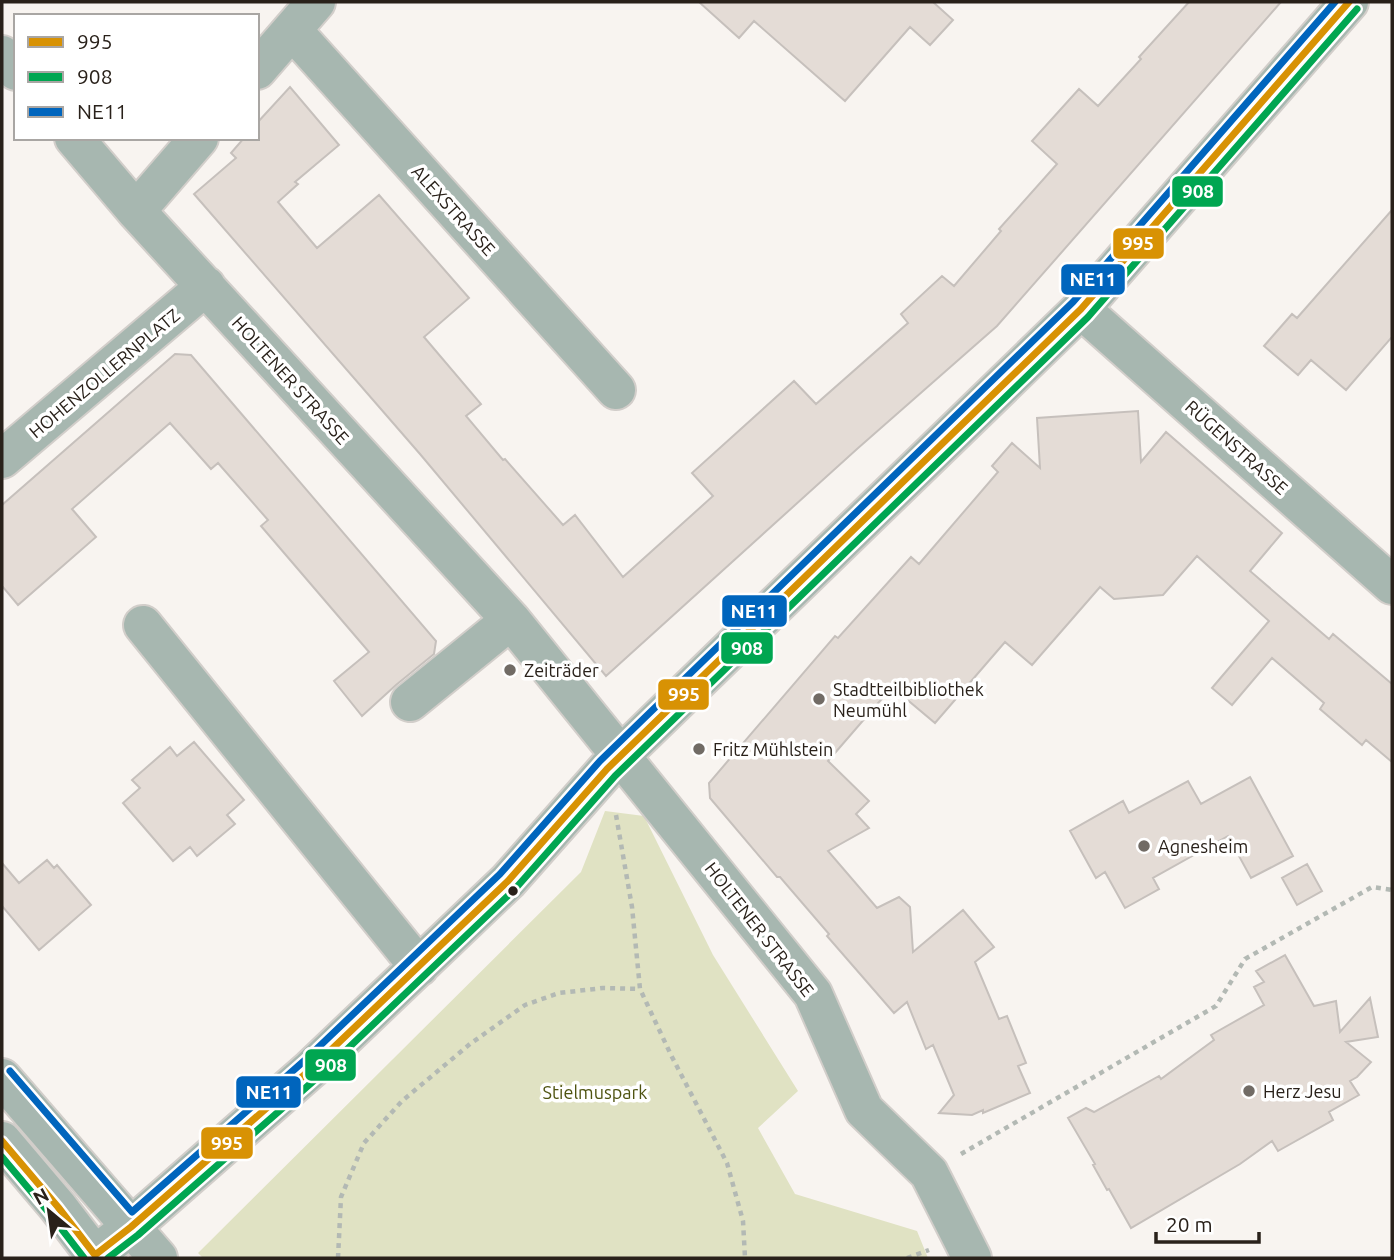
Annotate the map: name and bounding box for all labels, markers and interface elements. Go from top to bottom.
legend [14,14,259,140]
text: 995 [77,29,113,53]
text: 908 [77,64,113,88]
text: NE11 [77,99,127,123]
street label: ALEXSTRASSE [408,161,500,259]
line badge: 908 [1171,175,1224,208]
text: 908 [1182,180,1214,202]
line badge: 995 [1112,227,1165,260]
text: 995 [1122,232,1154,254]
line badge: NE11 [1060,263,1126,296]
text: NE11 [1070,268,1116,290]
street label: HOHENZOLLERNPLATZ [25,304,183,442]
street label: HOLTENER STRASSE [229,312,353,448]
street label: RÜGENSTRASSE [1182,396,1292,498]
line badge: NE11 [721,594,788,628]
text: NE11 [731,600,777,622]
line badge: 908 [720,631,774,665]
text: 908 [731,637,763,659]
place label: Zeiträder [524,660,599,680]
marker: Zeiträder [502,662,518,678]
line badge: 995 [657,678,710,711]
place label: Stadtteilbibliothek Neumühl [833,679,984,720]
text: 995 [668,683,700,705]
marker: Stadtteilbibliothek Neumühl [811,691,827,707]
place label: Fritz Mühlstein [713,739,833,759]
marker: Fritz Mühlstein [691,741,707,757]
place label: Agnesheim [1158,836,1248,856]
marker: Agnesheim [1136,838,1152,854]
street label: HOLTENER STRASSE [702,858,818,1000]
unlabelled marker [506,884,520,898]
line badge: 908 [304,1048,357,1082]
text: 908 [315,1054,347,1076]
line badge: NE11 [235,1075,302,1109]
text: NE11 [246,1081,292,1103]
place label: Herz Jesu [1263,1081,1342,1101]
park label: Stielmuspark [543,1082,647,1102]
marker: Herz Jesu [1241,1083,1257,1099]
line badge: 995 [200,1126,254,1160]
text: 995 [211,1132,243,1154]
north arrow [14,1176,84,1246]
text: N [29,1183,52,1209]
scale bar [1156,1200,1259,1244]
text: 20 m [1166,1212,1213,1236]

